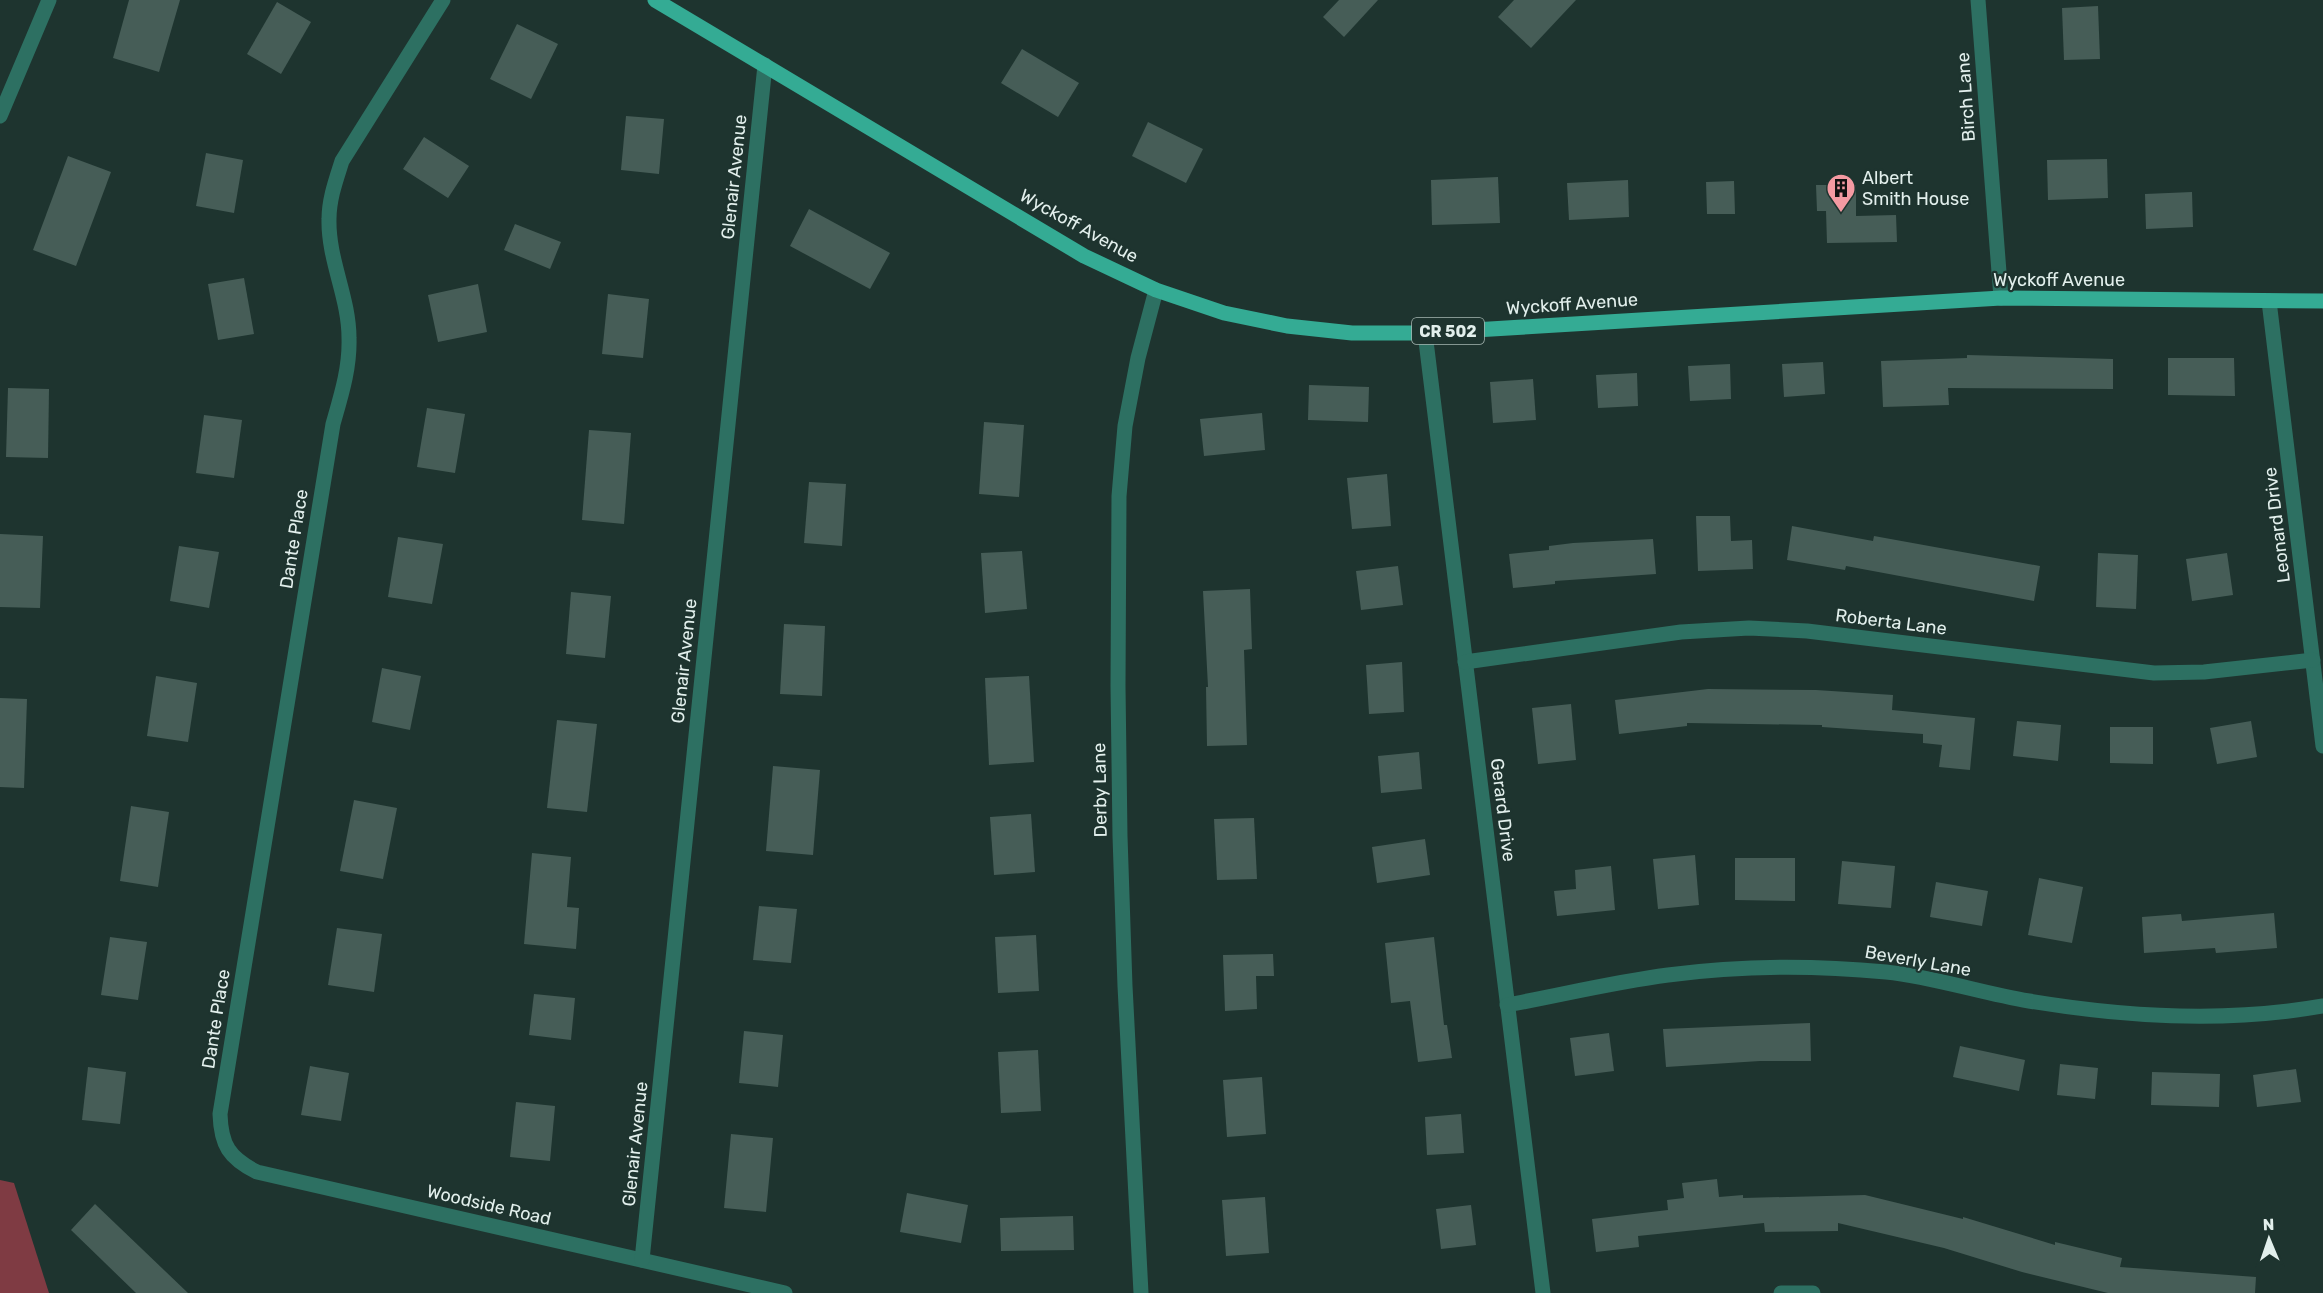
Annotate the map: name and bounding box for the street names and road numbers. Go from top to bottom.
street label: Birch Lane [1952,52,1980,142]
street label: Glenair Avenue [717,114,751,240]
street label: Wyckoff Avenue [1016,184,1142,268]
street label: Wyckoff Avenue [1993,269,2125,291]
street label: Wyckoff Avenue [1505,288,1639,320]
road number: CR 502 [1412,318,1484,344]
street label: Leonard Drive [2259,466,2295,584]
street label: Dante Place [275,488,313,590]
street label: Glenair Avenue [667,598,701,724]
street label: Roberta Lane [1834,604,1948,640]
street label: Derby Lane [1088,743,1112,837]
street label: Gerard Drive [1486,757,1520,863]
street label: Beverly Lane [1863,941,1973,981]
street label: Dante Place [197,968,235,1070]
street label: Glenair Avenue [618,1081,652,1207]
street label: Woodside Road [425,1180,553,1230]

